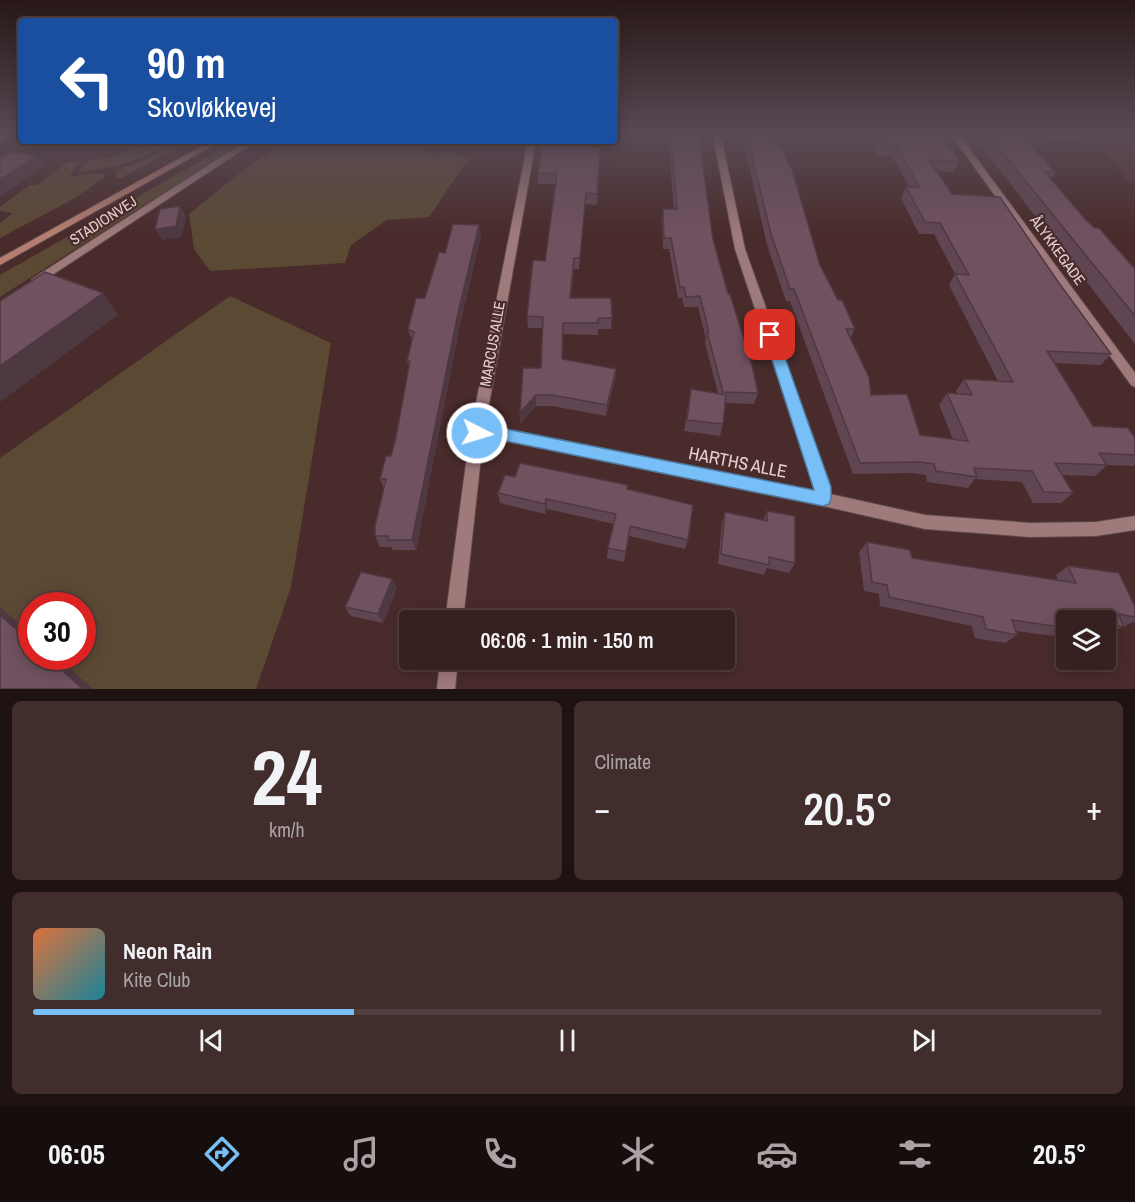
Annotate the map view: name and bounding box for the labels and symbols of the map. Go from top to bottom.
street label: STADIONVEJ [65,190,141,250]
street label: ÅLYKKEGADE [1025,210,1091,289]
street label: MARCUS ALLE [474,300,510,388]
pin [744,309,795,360]
position arrow [445,401,509,465]
street label: HARTHS ALLE [687,440,789,484]
speed limit sign: 30 [18,592,96,670]

